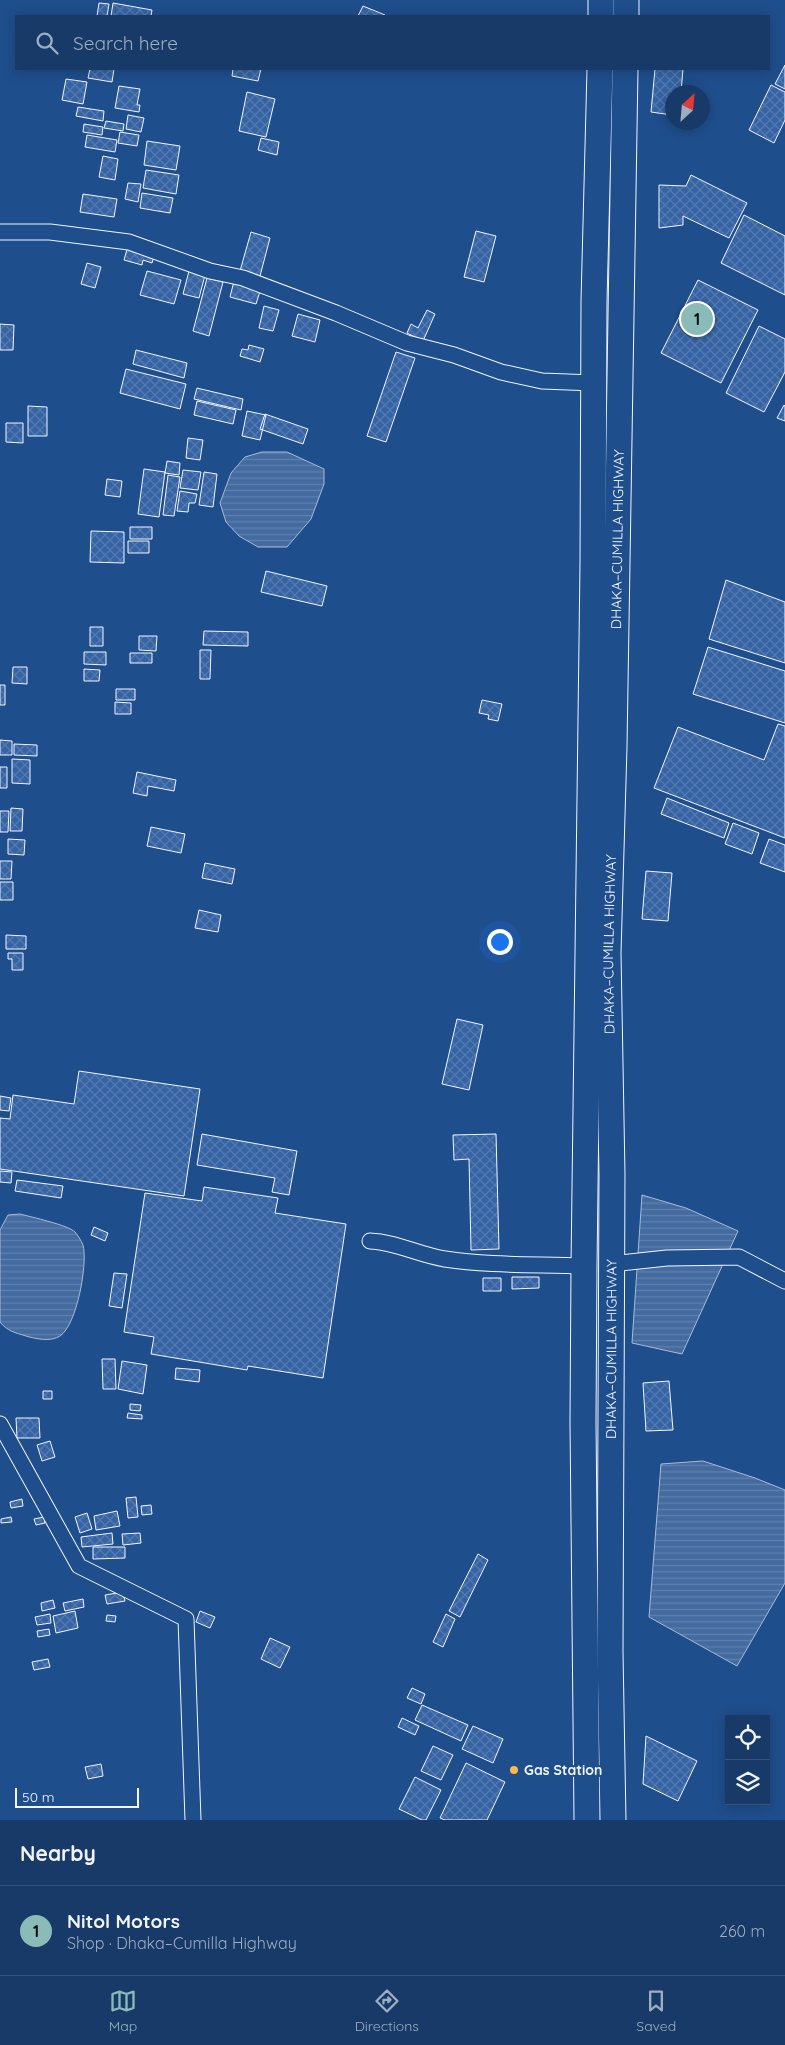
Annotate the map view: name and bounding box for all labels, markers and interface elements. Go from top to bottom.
search box [15,15,770,70]
icon: search [33,29,61,57]
text: Search here [73,31,178,55]
north arrow [665,85,710,130]
pin: 1 [681,300,713,338]
street label: DHAKA–CUMILLA HIGHWAY [607,449,628,629]
street label: DHAKA–CUMILLA HIGHWAY [599,854,620,1034]
your location [487,929,513,955]
street label: DHAKA–CUMILLA HIGHWAY [602,1259,621,1439]
map controls [725,1715,770,1805]
button: locate [725,1715,770,1760]
button: layers [725,1760,770,1805]
place label: Gas Station [524,1761,602,1779]
marker: Gas Station [508,1764,520,1776]
scale bar [15,1785,139,1808]
text: 50 m [22,1788,55,1806]
text: Nearby [20,1840,96,1866]
text: Nitol Motors [67,1909,180,1933]
text: 1 [33,1921,39,1941]
text: 260 m [719,1921,765,1941]
text: Shop · Dhaka–Cumilla Highway [67,1933,297,1953]
tab: Map [109,1987,137,2035]
tab: Directions [355,1987,419,2035]
tab: Saved [636,1987,676,2035]

